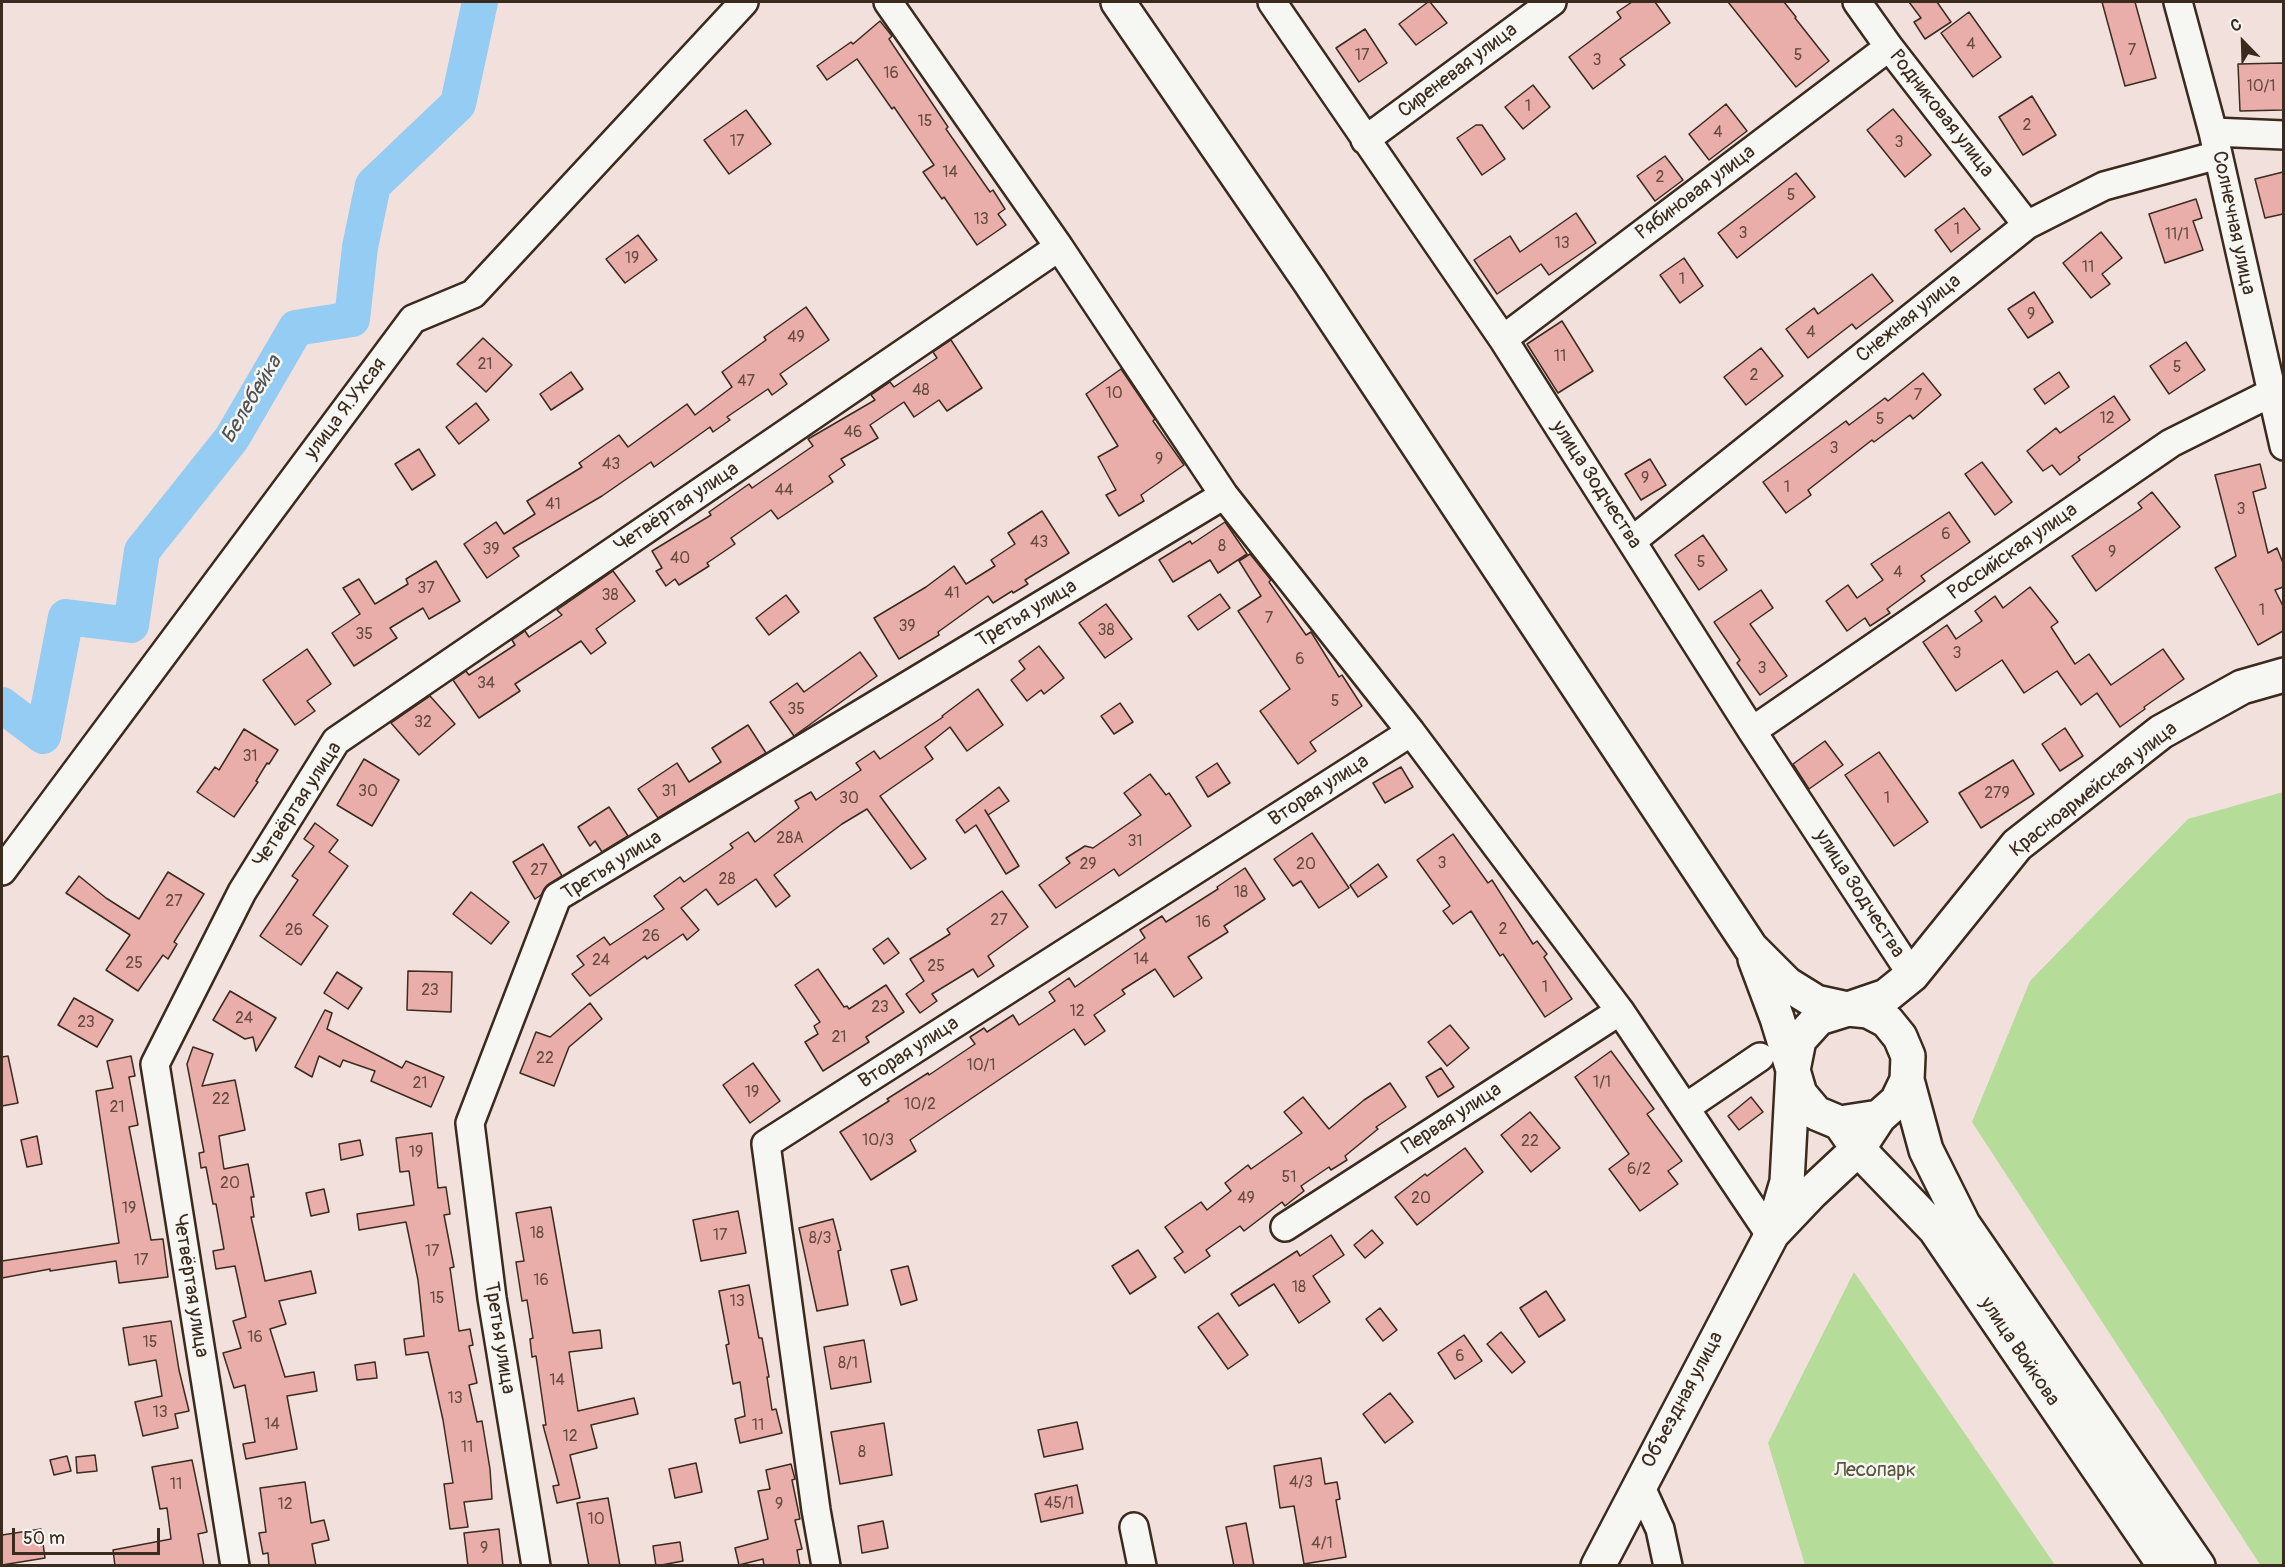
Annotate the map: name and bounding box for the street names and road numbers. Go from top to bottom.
street label: Сиреневая улица [1394,18,1522,124]
street label: Родниковая улица [1884,45,1998,183]
street label: Рябиновая улица [1632,140,1760,246]
street label: Солнечная улица [2206,149,2260,297]
street label: Снежная улица [1852,269,1966,369]
street label: улица Я.Ухсая [300,353,392,465]
street label: улица Зодчества [1546,417,1646,553]
street label: Четвёртая улица [610,458,744,558]
street label: Российская улица [1944,498,2082,606]
street label: Третья улица [972,575,1082,653]
street label: Красноармейская улица [2006,717,2182,863]
street label: Четвёртая улица [248,738,348,872]
street label: Вторая улица [1265,750,1373,832]
street label: Третья улица [558,826,666,906]
street label: улица Зодчества [1809,826,1909,962]
street label: Вторая улица [855,1012,963,1094]
street label: Первая улица [1398,1078,1506,1160]
street label: Четвёртая улица [167,1213,213,1359]
street label: Третья улица [478,1280,520,1396]
street label: улица Войкова [1974,1293,2064,1411]
street label: Объездная улица [1637,1328,1729,1472]

